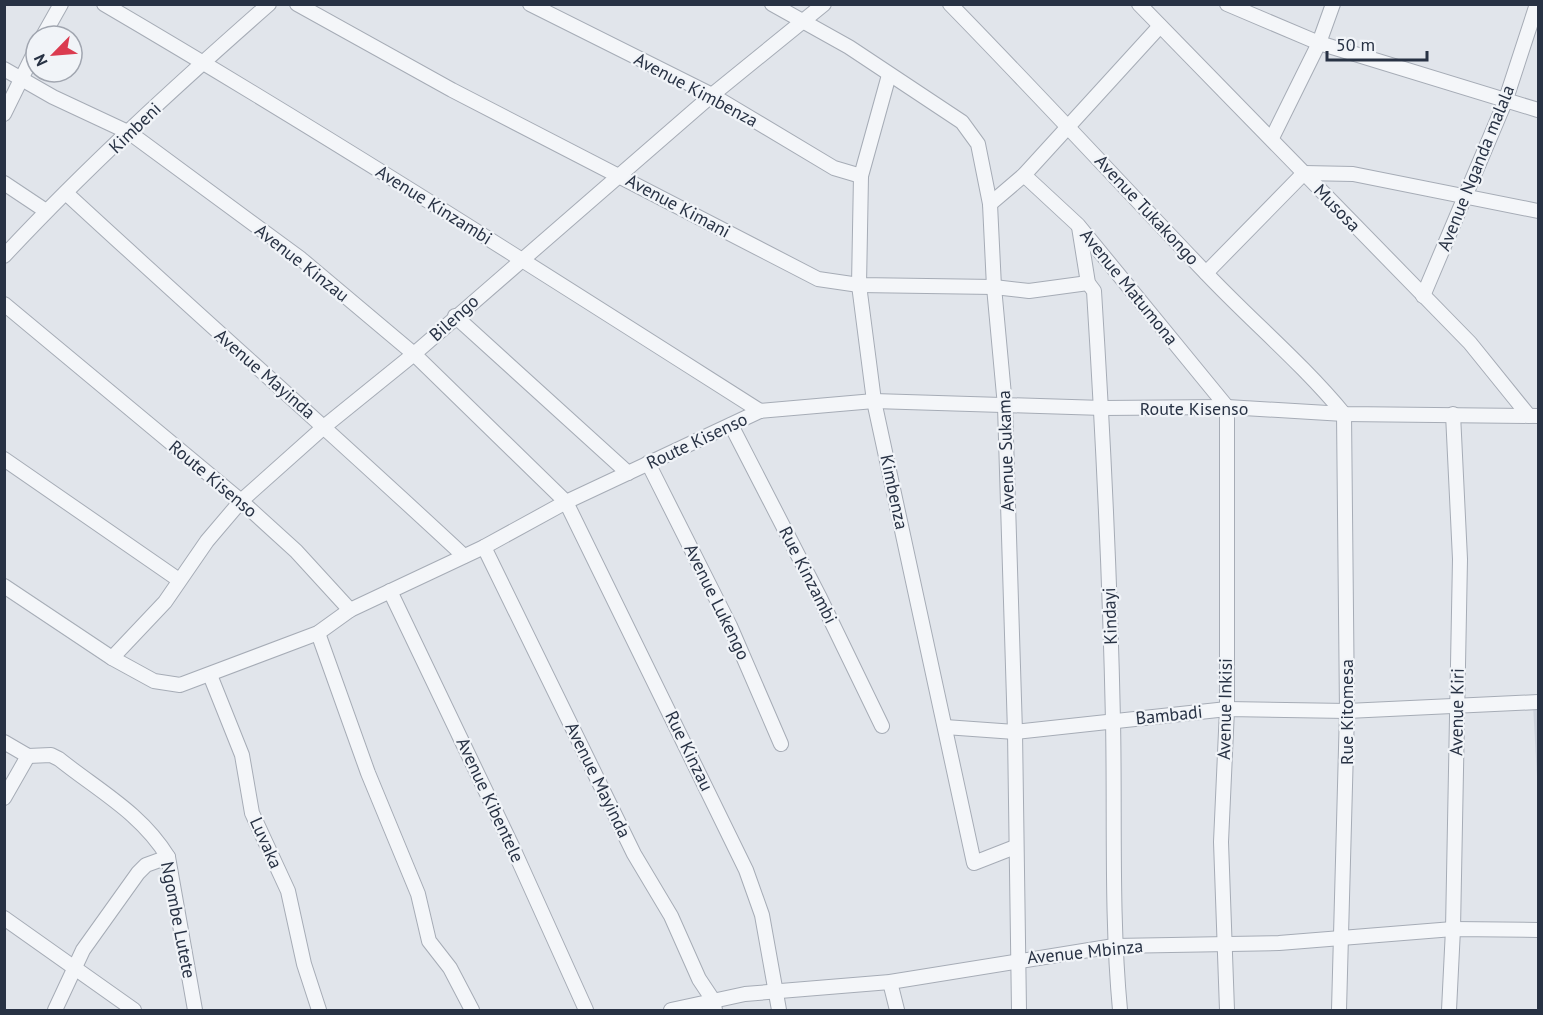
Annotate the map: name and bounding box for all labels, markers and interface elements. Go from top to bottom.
north arrow [24,24,84,84]
scale bar [1327,24,1428,62]
text: 50 m [1336,33,1375,56]
street label: Avenue Kimbenza [630,47,762,132]
text: N [29,51,52,69]
street label: Avenue Nganda malala [1432,81,1519,254]
street label: Kimbeni [104,97,166,158]
street label: Avenue Tukakongo [1090,150,1205,270]
street label: Avenue Kinzambi [372,160,497,250]
street label: Avenue Kimani [622,168,734,243]
street label: Musosa [1309,179,1366,236]
street label: Avenue Kinzau [251,219,354,307]
street label: Avenue Matumona [1075,224,1183,350]
street label: Bilengo [424,289,483,346]
street label: Avenue Mayinda [210,324,320,424]
street label: Avenue Sukama [992,390,1019,512]
street label: Route Kisenso [1140,397,1248,420]
street label: Route Kisenso [643,407,751,474]
street label: Route Kisenso [164,435,262,522]
street label: Kimbenza [875,452,914,532]
street label: Rue Kinzambi [774,522,843,627]
street label: Avenue Lukengo [679,540,755,664]
street label: Kindayi [1097,587,1122,645]
street label: Avenue Inkisi [1212,658,1237,760]
street label: Rue Kitomesa [1335,659,1358,765]
street label: Avenue Kiri [1444,668,1469,756]
street label: Bambadi [1134,700,1204,729]
street label: Rue Kinzau [660,707,719,795]
street label: Avenue Mayinda [561,718,636,841]
street label: Avenue Kibentele [452,734,529,866]
street label: Luvaka [245,814,288,872]
street label: Ngombe Lutete [156,860,201,980]
street label: Avenue Mbinza [1026,934,1144,969]

